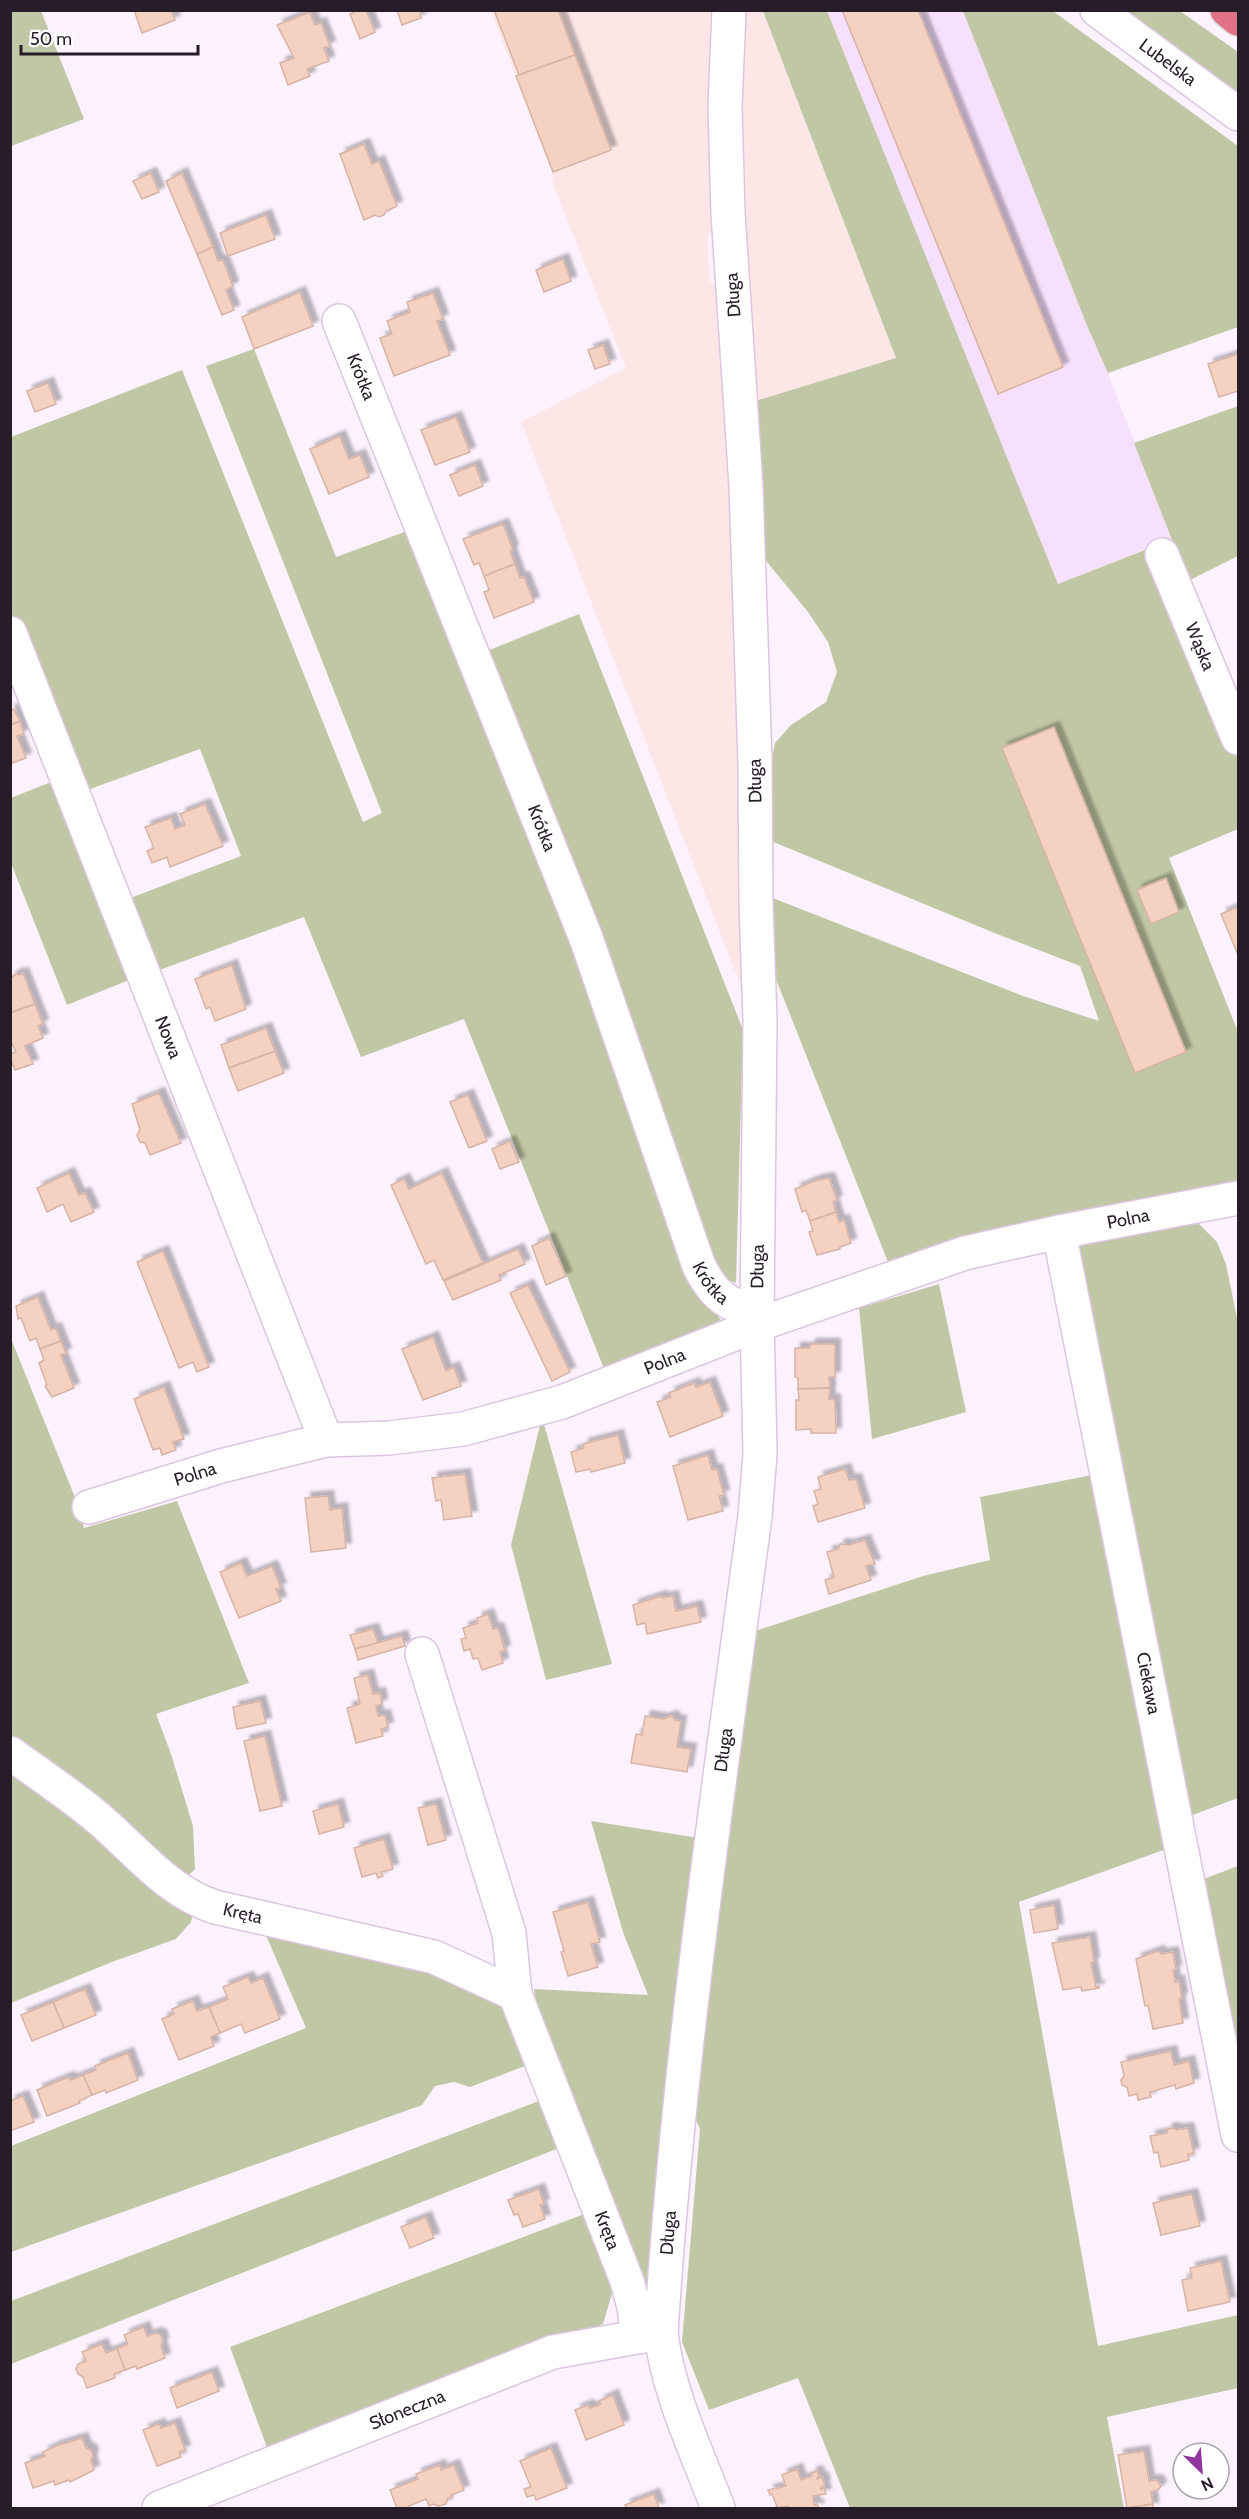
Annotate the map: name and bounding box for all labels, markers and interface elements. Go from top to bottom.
scale bar [21,18,198,56]
text: 50 m [30,28,72,50]
street label: Lubelska [1135,34,1201,91]
street label: Długa [720,272,746,318]
street label: Krótka [342,350,381,403]
street label: Wąska [1180,619,1220,674]
street label: Długa [744,758,766,803]
street label: Krótka [523,801,561,855]
street label: Nowa [150,1013,187,1062]
street label: Polna [1105,1204,1152,1234]
street label: Długa [746,1244,769,1289]
street label: Krótka [688,1258,733,1309]
street label: Polna [641,1343,689,1380]
street label: Polna [171,1457,219,1491]
street label: Ciekawa [1132,1650,1165,1716]
street label: Długa [710,1726,737,1773]
street label: Kręta [221,1898,265,1929]
street label: Kręta [590,2208,625,2253]
street label: Długa [656,2209,681,2256]
street label: Słoneczna [366,2385,449,2435]
north arrow [1171,2441,1231,2501]
text: N [1198,2473,1216,2495]

